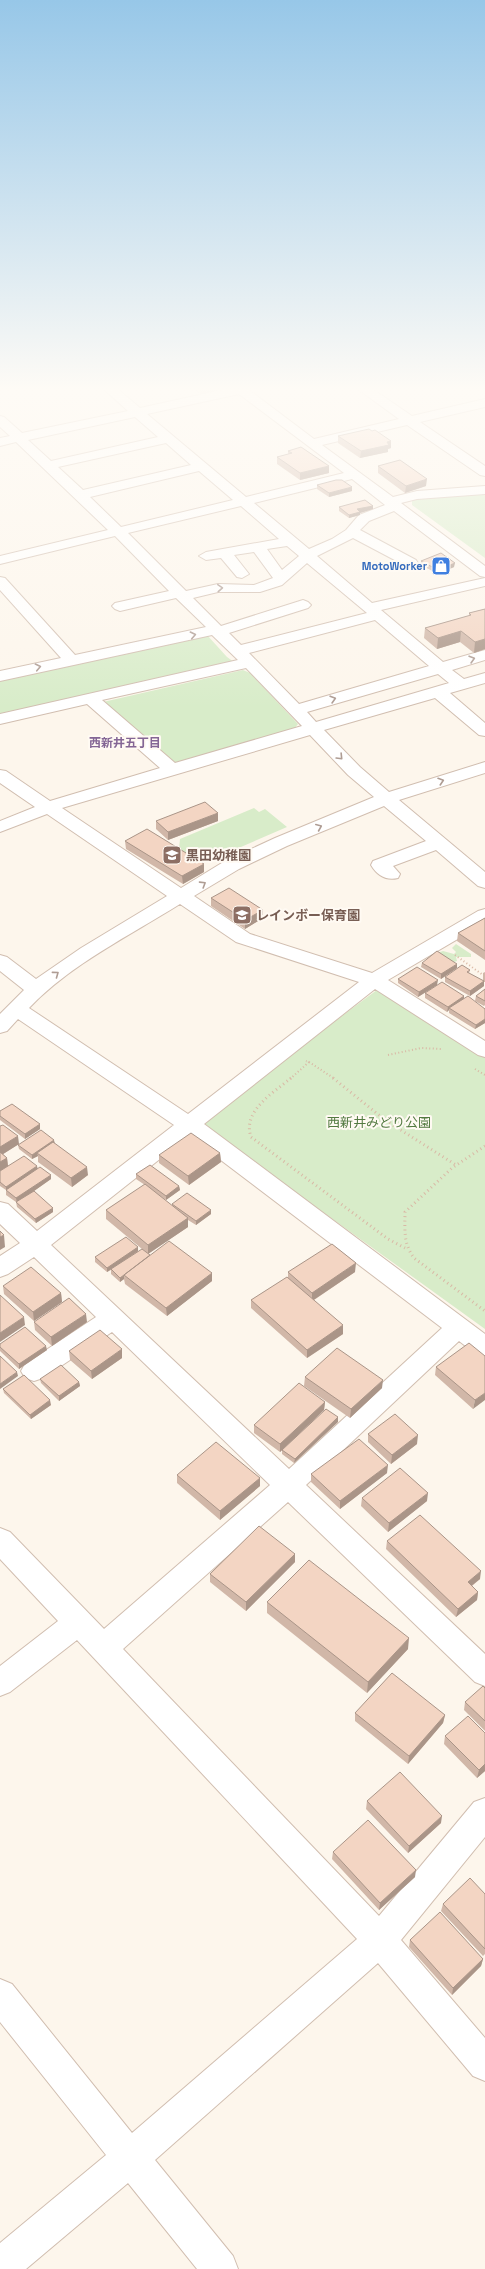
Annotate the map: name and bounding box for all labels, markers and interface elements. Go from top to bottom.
shop icon: MotoWorker [430,555,452,577]
place label: MotoWorker [362,559,428,573]
one-way arrow [217,584,223,593]
one-way arrow [190,631,196,639]
one-way arrow [468,655,475,664]
one-way arrow [35,664,41,672]
one-way arrow [330,695,337,704]
district label: 西新井五丁目 [89,735,161,751]
one-way arrow [335,752,343,760]
one-way arrow [437,777,444,785]
one-way arrow [316,823,323,831]
school or university icon: 黒田幼稚園 [161,844,183,866]
place label: 黒田幼稚園 [186,847,251,864]
one-way arrow [199,881,206,888]
school or university icon: レインボー保育園 [231,904,253,926]
place label: レインボー保育園 [256,907,360,924]
one-way arrow [52,972,59,979]
park label: 西新井みどり公園 [327,1114,431,1131]

